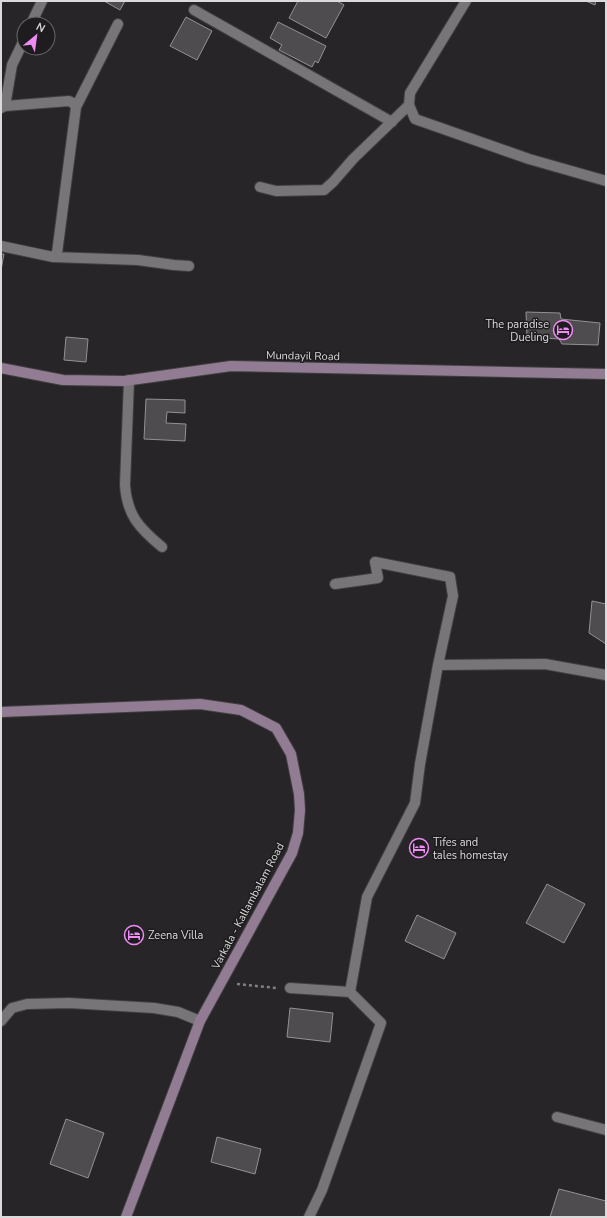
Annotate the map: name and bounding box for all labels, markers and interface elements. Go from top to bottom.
north arrow [16,16,56,56]
text: N [33,19,48,36]
place label: The paradise Dueling [485,317,549,345]
hotel icon: The paradise Dueling [552,319,574,341]
street label: Mundayil Road [266,348,340,364]
place label: Tifes and tales homestay [433,835,508,863]
hotel icon: Tifes and tales homestay [408,837,430,859]
street label: Varkala - Kallambalam Road [208,840,288,973]
hotel icon: Zeena Villa [123,924,145,946]
place label: Zeena Villa [148,928,204,943]

